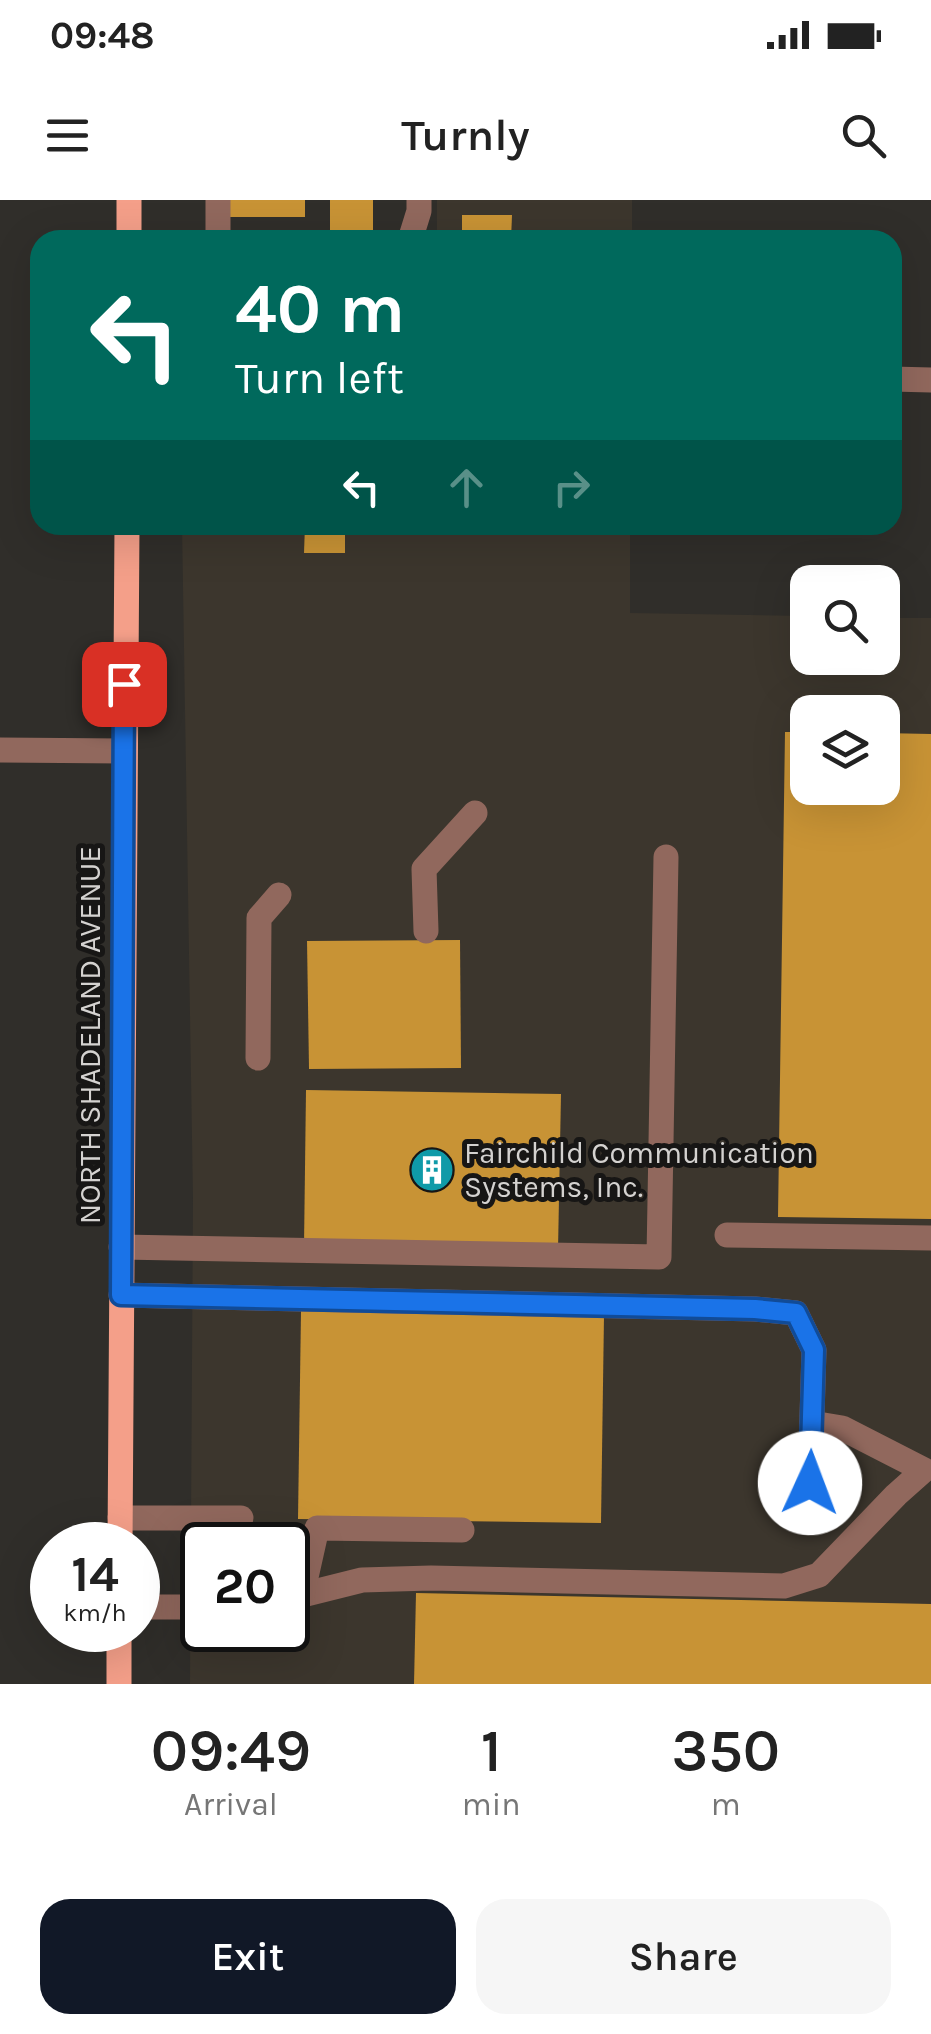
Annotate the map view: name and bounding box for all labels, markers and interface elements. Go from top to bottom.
text: 09:48 [50,13,155,58]
icon: menu [40,108,95,163]
icon: search [836,108,891,163]
text: Turnly [401,109,530,161]
text: 40 m [235,268,405,350]
icon: left [70,270,200,400]
text: Turn left [235,352,404,404]
icon: left [334,460,389,515]
icon: ahead [439,460,494,515]
icon: right [544,460,599,515]
map controls [790,565,900,805]
button: search [790,565,900,675]
pin [82,642,167,727]
icon: arrive [97,657,152,712]
button: layers [790,695,900,805]
street label: NORTH SHADELAND AVENUE [72,846,108,1224]
place label: Fairchild Communication Systems, Inc. [464,1135,814,1205]
building icon: Fairchild Communication Systems, Inc. [409,1147,455,1193]
position arrow [758,1431,862,1535]
speed limit sign: 20 [180,1522,310,1652]
text: 14 [71,1545,119,1604]
text: km/h [63,1598,127,1627]
text: 09:49 [151,1716,311,1786]
text: 1 [481,1716,502,1786]
text: 350 [671,1716,780,1786]
text: Arrival [184,1786,278,1823]
text: min [462,1786,521,1823]
text: m [711,1786,741,1823]
button: Exit [40,1899,456,2014]
button: Share [476,1899,891,2014]

